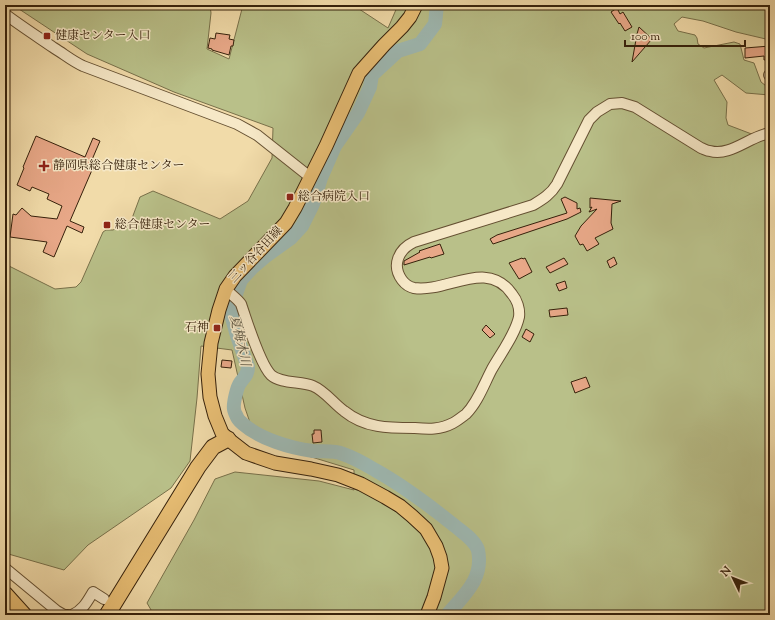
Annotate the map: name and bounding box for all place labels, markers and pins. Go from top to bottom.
place label: 健康センター入口 [55,27,151,45]
marker: 健康センター入口 [42,31,52,41]
place label: 静岡県総合健康センター [53,157,185,175]
marker: 静岡県総合健康センター [38,160,50,172]
place label: 総合病院入口 [298,188,370,206]
marker: 総合病院入口 [285,192,295,202]
place label: 総合健康センター [115,216,211,234]
marker: 総合健康センター [102,220,112,230]
place label: 石神 [185,319,209,337]
marker: 石神 [212,323,222,333]

